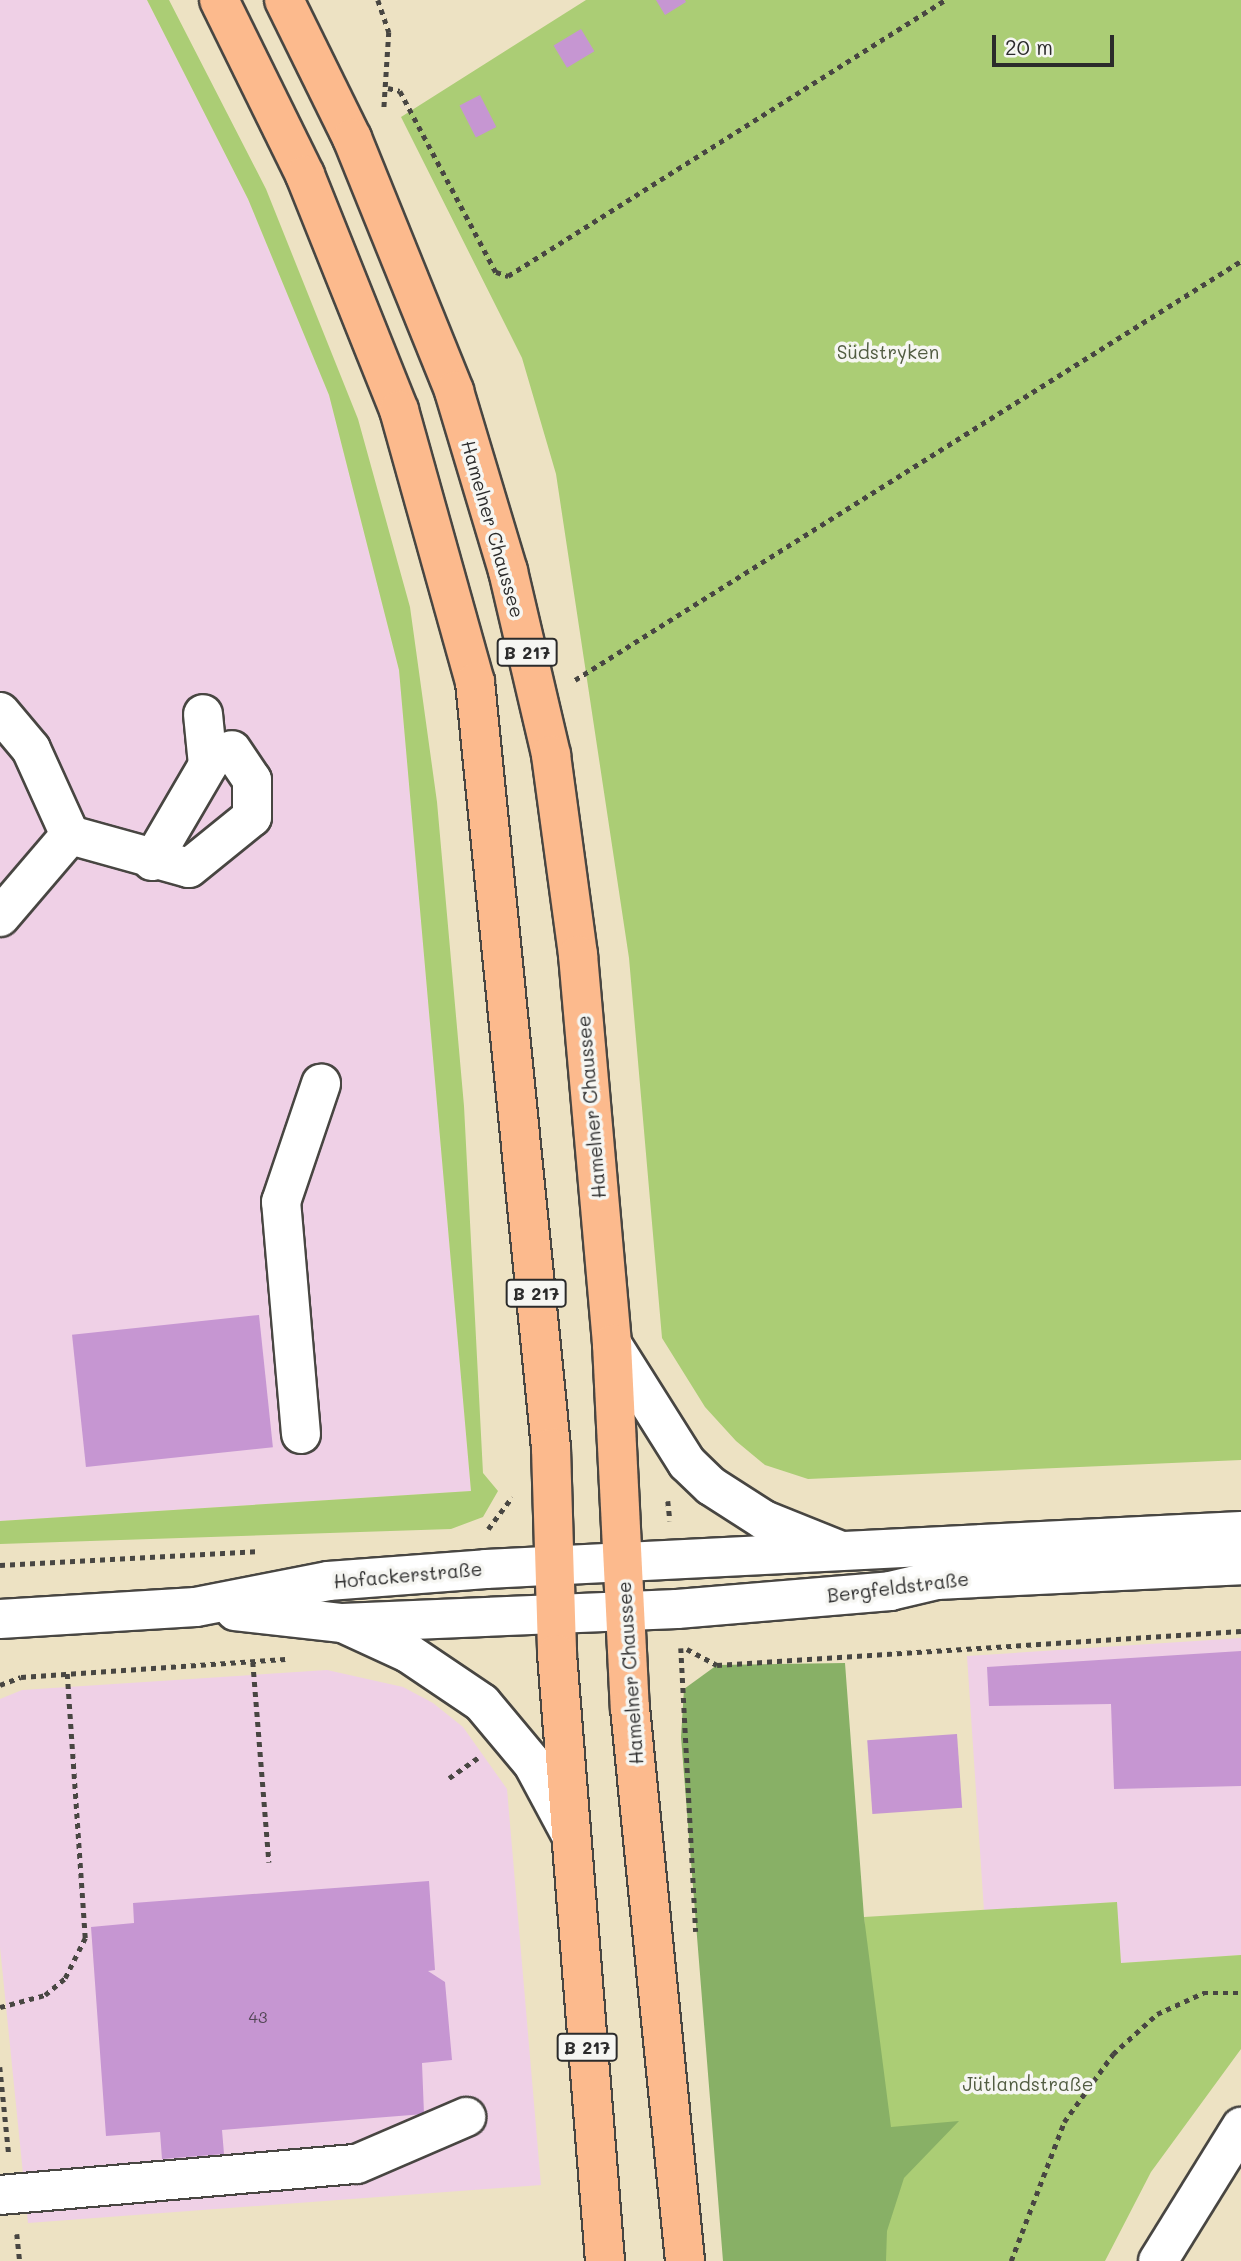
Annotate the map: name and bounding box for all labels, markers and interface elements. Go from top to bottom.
scale bar [996,21,1118,65]
text: 20 m [1005,33,1053,60]
park label: Südstryken [837,341,939,363]
street label: Hamelner Chaussee [457,438,529,620]
road number: B 217 [496,638,558,666]
street label: Hamelner Chaussee [572,1015,610,1199]
road number: B 217 [504,1278,568,1308]
street label: Hofackerstraße [333,1557,483,1593]
street label: Bergfeldstraße [826,1567,970,1607]
street label: Hamelner Chaussee [612,1581,648,1765]
house number: 43 [249,2007,267,2027]
road number: B 217 [556,2033,618,2062]
park label: Jütlandstraße [962,2073,1094,2095]

